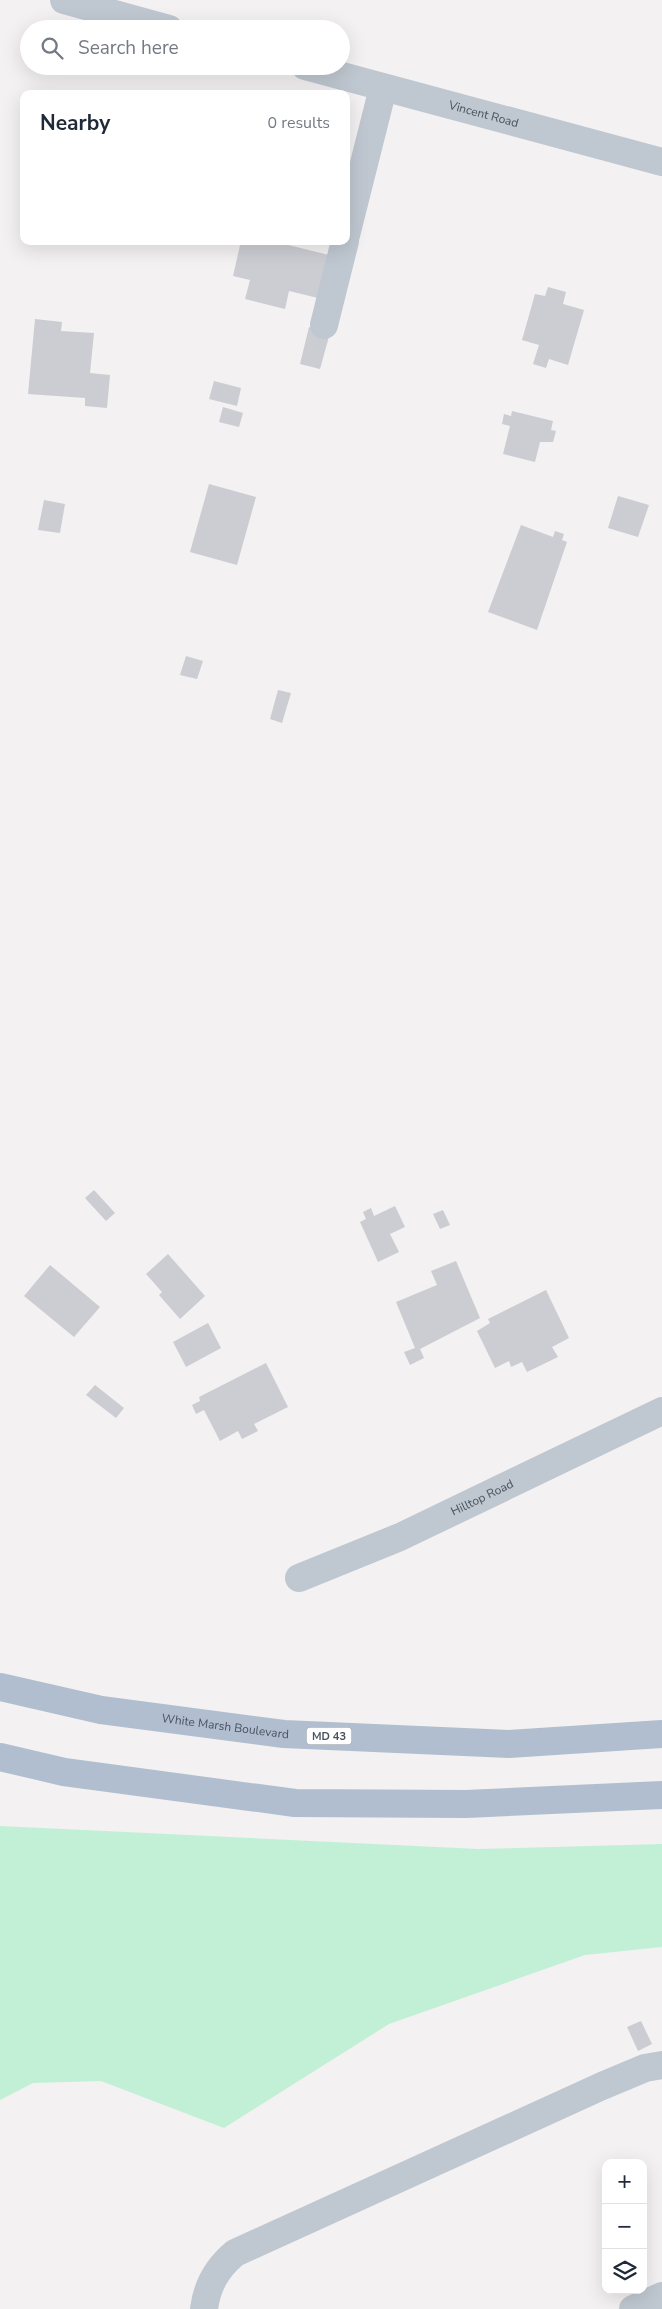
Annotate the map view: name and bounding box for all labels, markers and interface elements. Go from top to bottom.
search box [20,20,350,75]
icon: search [38,34,66,62]
text: Search here [78,35,179,61]
street label: Vincent Road [446,97,520,131]
text: Nearby [40,109,110,137]
text: 0 results [268,112,330,134]
street label: Hilltop Road [448,1476,516,1519]
street label: White Marsh Boulevard [161,1710,289,1742]
road number: MD 43 [306,1728,352,1744]
map controls [602,2159,647,2294]
button: + [602,2159,647,2204]
button: − [602,2204,647,2249]
button: layers [602,2249,647,2294]

